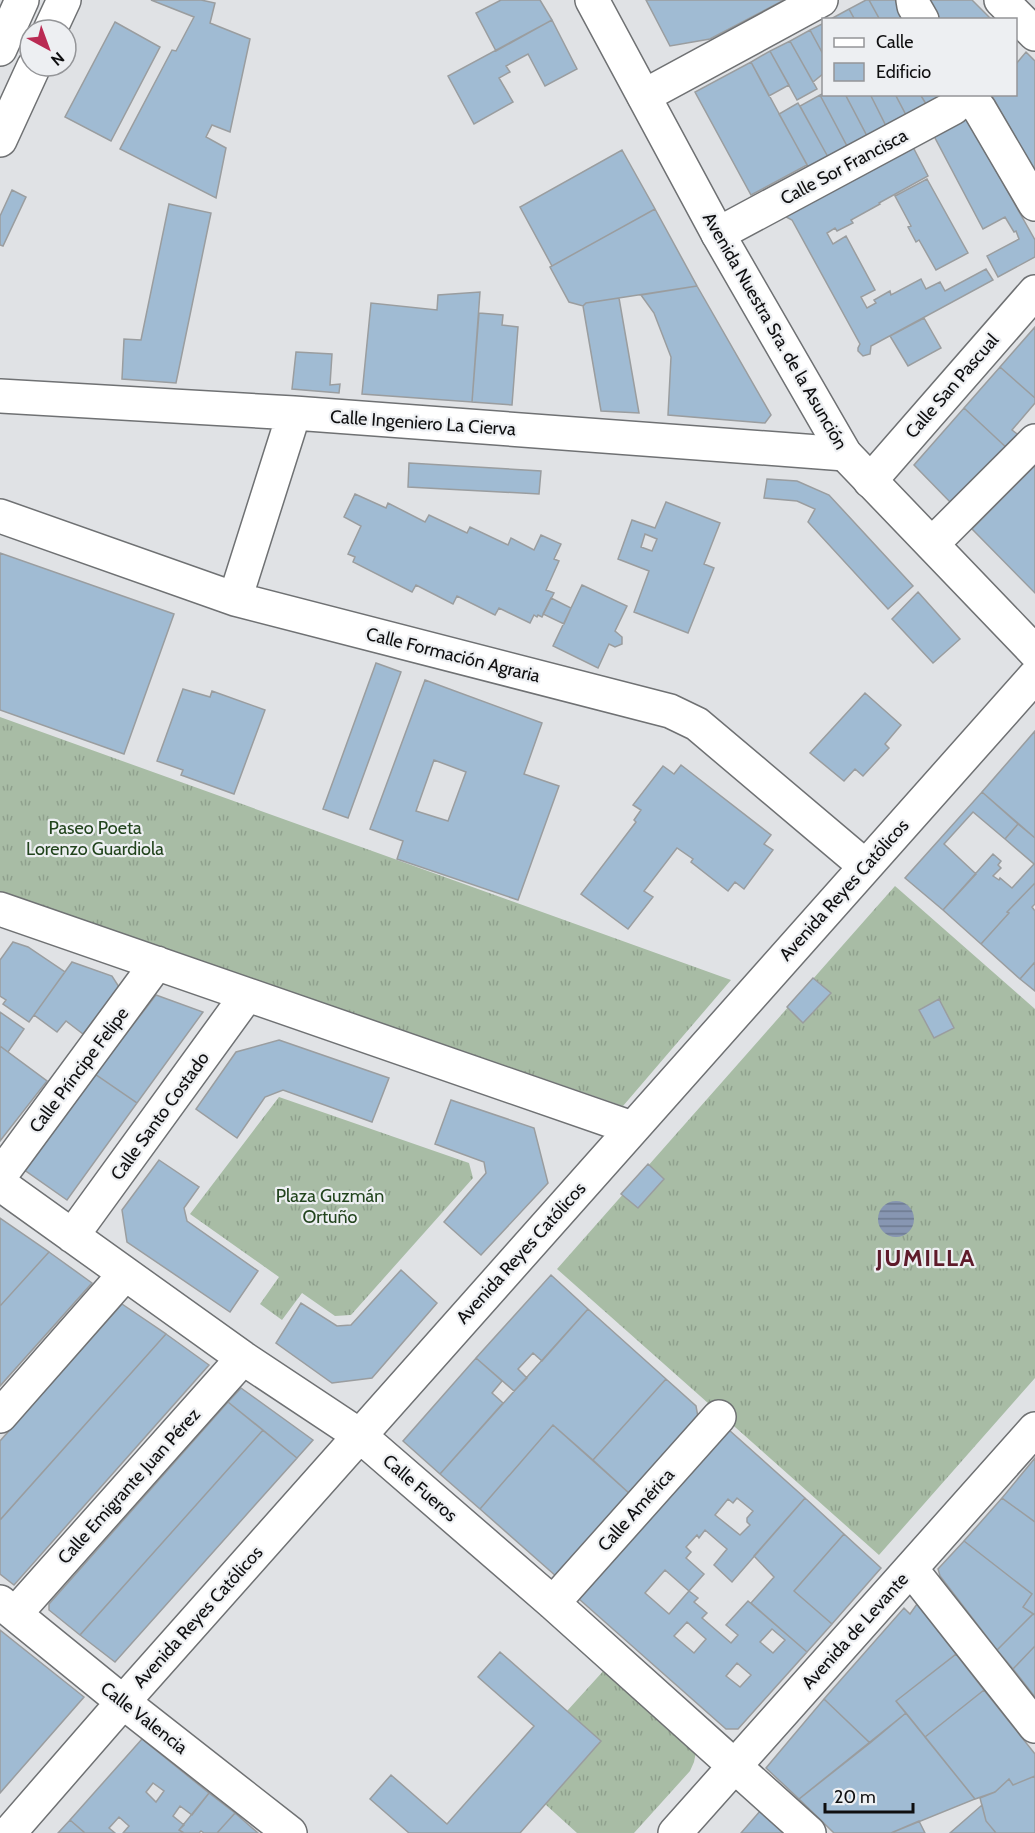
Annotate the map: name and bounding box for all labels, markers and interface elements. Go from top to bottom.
north arrow [18,18,78,78]
legend [822,18,1017,96]
text: Calle [876,31,913,53]
text: N [47,48,68,70]
text: Edificio [876,61,931,83]
street label: Calle Sor Francisca [777,124,912,210]
street label: Avenida Nuestra Sra. de la Asunción [698,208,852,454]
street label: Calle San Pascual [901,329,1004,443]
street label: Calle Ingeniero La Cierva [329,406,517,440]
street label: Calle Formación Agraria [364,623,543,687]
street label: Avenida Reyes Católicos [775,815,913,965]
park label: Paseo Poeta Lorenzo Guardiola [26,817,164,860]
street label: Calle Príncipe Felipe [25,1003,133,1137]
street label: Calle Santo Costado [106,1047,214,1184]
street label: Avenida Reyes Católicos [452,1178,590,1328]
park label: Plaza Guzmán Ortuño [276,1185,384,1228]
district label: JUMILLA [875,1243,976,1272]
street label: Calle Emigrante Juan Pérez [53,1403,205,1568]
street label: Calle Fueros [378,1450,462,1526]
street label: Calle América [593,1464,679,1556]
street label: Avenida Reyes Católicos [129,1542,267,1692]
street label: Avenida de Levante [797,1568,913,1694]
street label: Calle Valencia [96,1677,192,1759]
scale bar [825,1776,914,1814]
text: 20 m [834,1786,876,1808]

